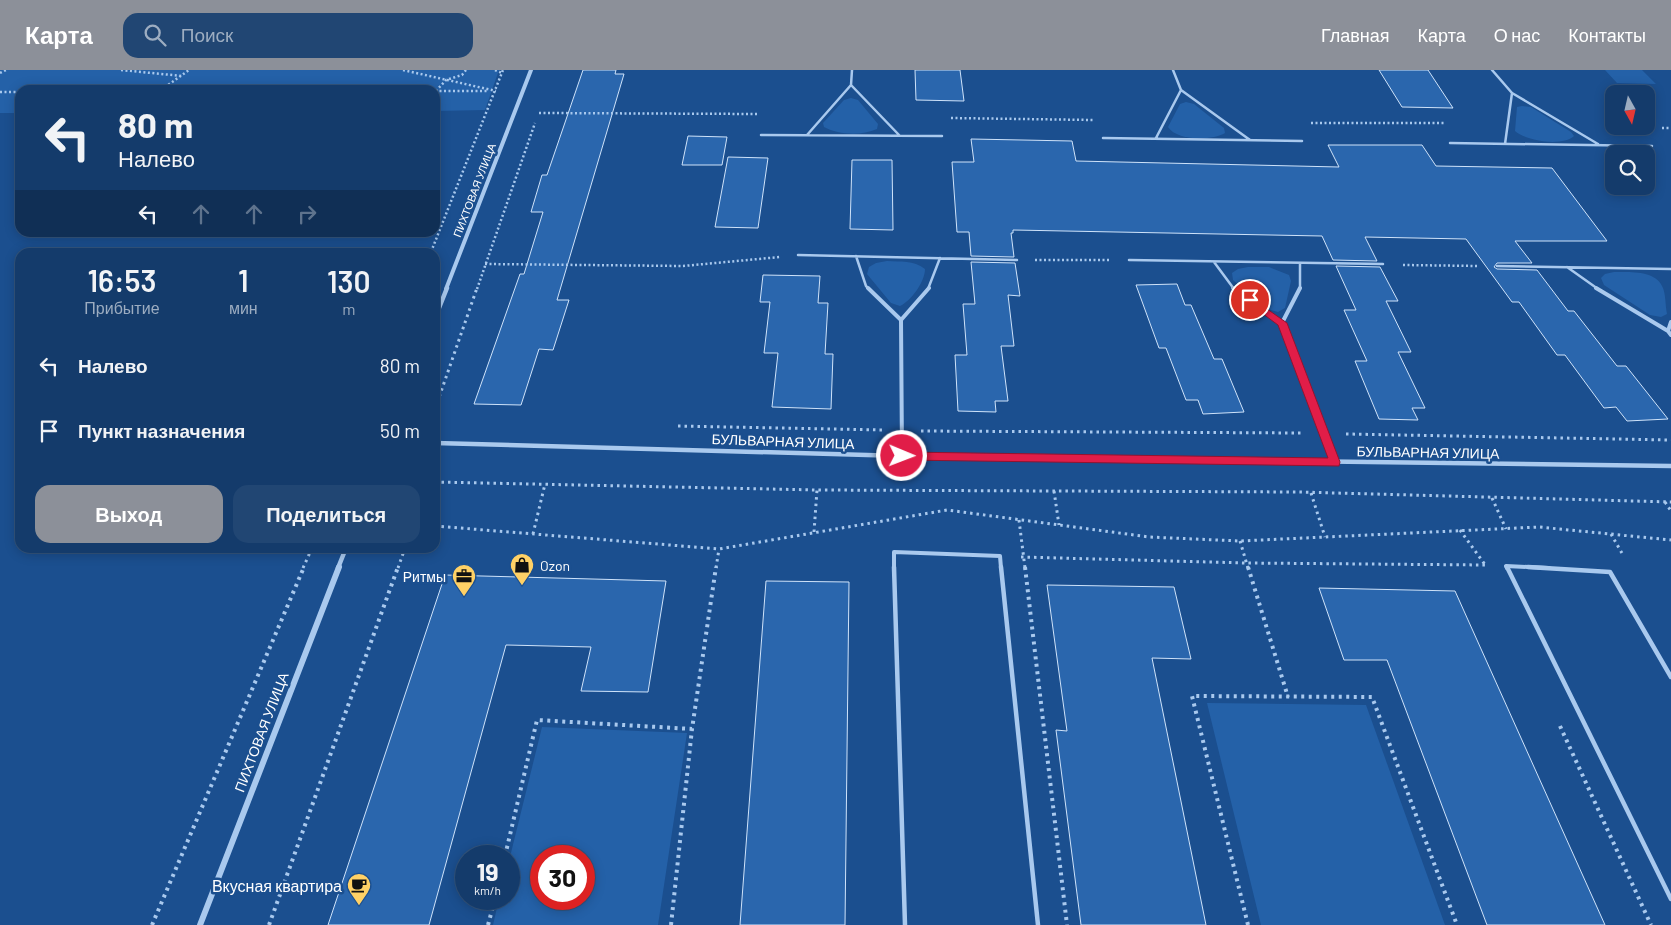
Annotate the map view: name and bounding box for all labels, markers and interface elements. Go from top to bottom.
search box [123,13,473,58]
text: Карта [25,20,93,49]
icon: search [141,21,169,49]
text: Поиск [181,23,233,46]
text: Главная [1321,24,1390,46]
text: Карта [1418,24,1466,46]
text: О нас [1494,24,1540,46]
text: Контакты [1568,24,1646,46]
north arrow [1605,85,1655,135]
map controls [1605,85,1655,195]
text: 80 m [118,103,193,145]
icon: left [35,105,100,170]
street label: ПИХТОВАЯ УЛИЦА [450,141,498,239]
text: Налево [118,145,195,171]
button: search [1605,145,1655,195]
icon: left [134,200,162,228]
icon: ahead [187,200,215,228]
icon: ahead [240,200,268,228]
icon: right [293,200,321,228]
text: 16:53 [87,262,156,298]
text: 1 [238,262,249,298]
text: 130 [327,263,371,299]
pin [1229,279,1271,321]
icon: arrive [1236,286,1264,314]
text: Прибытие [84,298,160,317]
text: мин [229,298,258,317]
text: m [342,299,355,318]
icon: left [35,352,63,380]
text: Налево [78,354,148,377]
text: 80 m [380,354,420,377]
icon: arrive [35,417,63,445]
text: Пункт назначения [78,419,245,442]
text: 50 m [380,419,420,442]
position arrow [875,429,927,481]
street label: БУЛЬВАРНАЯ УЛИЦА [711,430,855,452]
street label: БУЛЬВАРНАЯ УЛИЦА [1356,442,1500,462]
button: Выход [35,485,223,543]
button: Поделиться [233,485,420,543]
shop icon: Ozon [509,552,535,586]
place label: Ozon [540,557,570,574]
office icon: Ритмы [451,563,477,597]
place label: Ритмы [403,568,446,585]
street label: ПИХТОВАЯ УЛИЦА [230,669,292,794]
speed limit sign: 30 [530,845,595,910]
text: 19 [476,856,499,886]
cafe icon: Вкусная квартира [346,872,372,906]
place label: Вкусная квартира [212,876,342,895]
text: km/h [474,883,501,897]

